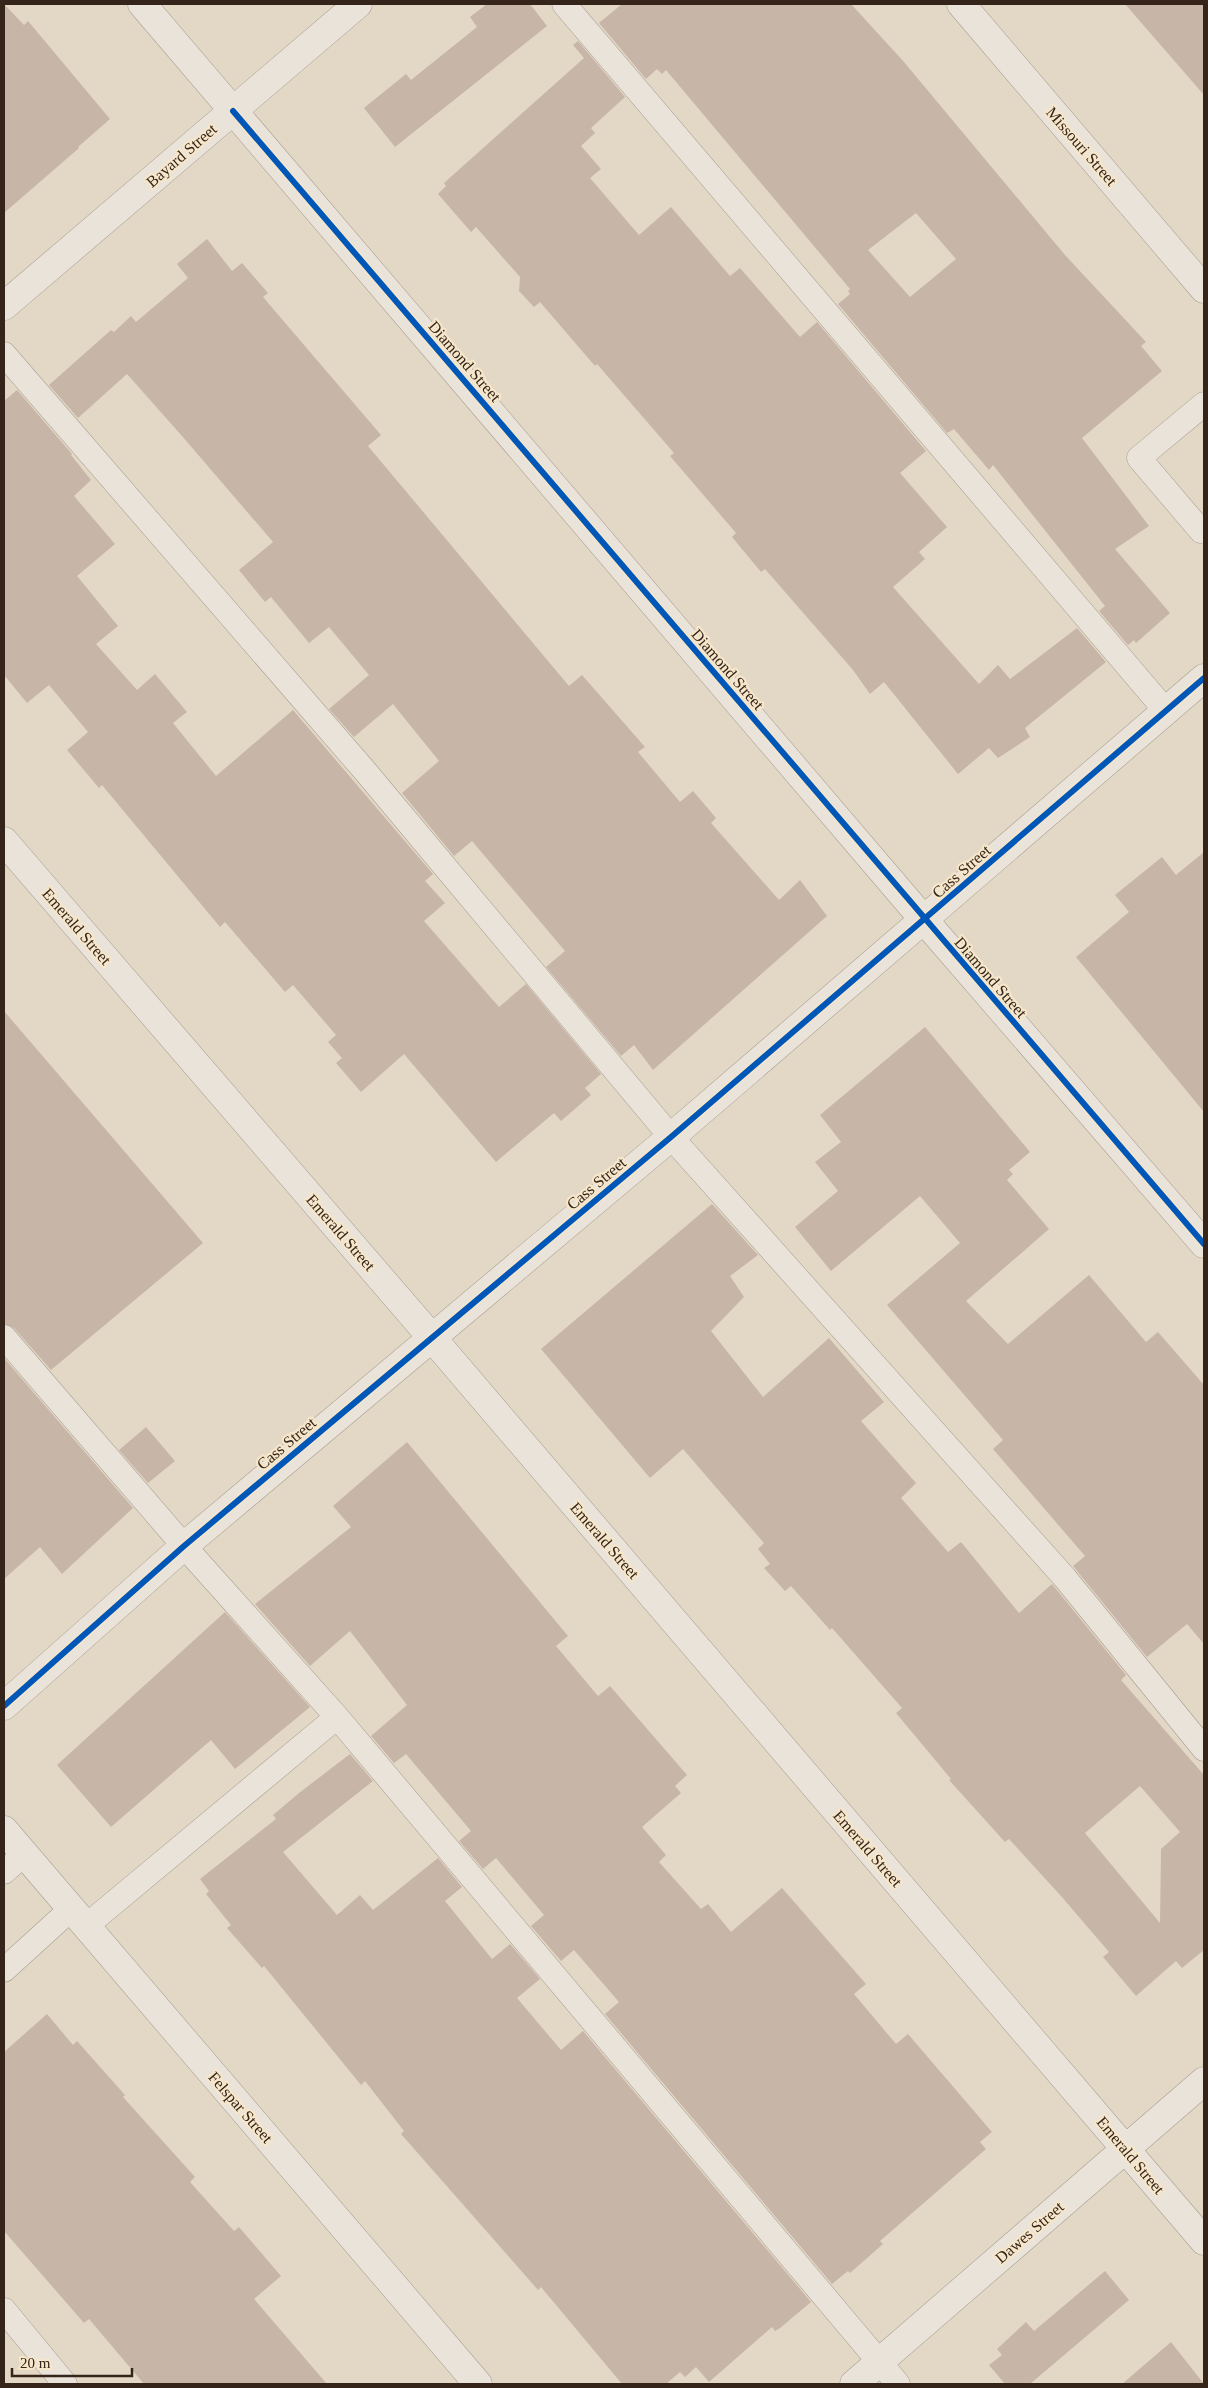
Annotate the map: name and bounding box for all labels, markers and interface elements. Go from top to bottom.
street label: Missouri Street [1043,104,1121,189]
street label: Bayard Street [143,120,221,191]
street label: Diamond Street [425,318,504,405]
street label: Diamond Street [688,626,767,713]
street label: Cass Street [929,841,994,901]
street label: Emerald Street [39,885,115,968]
street label: Diamond Street [951,934,1030,1021]
street label: Cass Street [563,1154,630,1213]
street label: Emerald Street [303,1191,379,1274]
street label: Cass Street [253,1414,320,1473]
street label: Emerald Street [567,1499,643,1582]
street label: Emerald Street [830,1807,906,1890]
street label: Felspar Street [204,2068,276,2147]
street label: Emerald Street [1093,2113,1168,2198]
street label: Dawes Street [992,2198,1067,2267]
scale bar [12,2346,132,2378]
text: 20 m [20,2355,51,2371]

